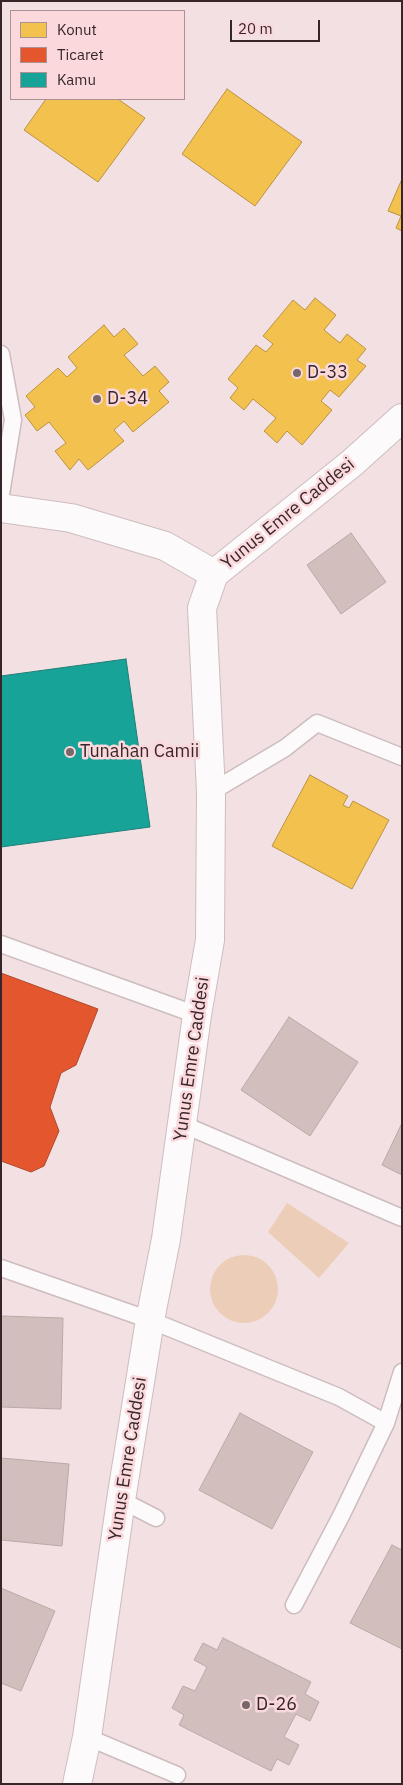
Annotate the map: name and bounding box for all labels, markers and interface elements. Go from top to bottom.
legend [10,10,185,100]
scale bar [233,10,323,42]
text: 20 m [238,19,273,38]
text: Konut [57,20,97,39]
text: Ticaret [57,45,104,64]
text: Kamu [57,70,96,89]
place label: D-33 [307,362,348,384]
marker: D-33 [291,367,303,379]
place label: D-34 [107,388,148,410]
marker: D-34 [91,393,103,405]
street label: Yunus Emre Caddesi [217,454,359,574]
place label: Tunahan Camii [80,741,199,763]
marker: Tunahan Camii [64,746,76,758]
street label: Yunus Emre Caddesi [170,976,214,1142]
street label: Yunus Emre Caddesi [104,1376,152,1542]
place label: D-26 [256,1694,297,1716]
marker: D-26 [240,1699,252,1711]

